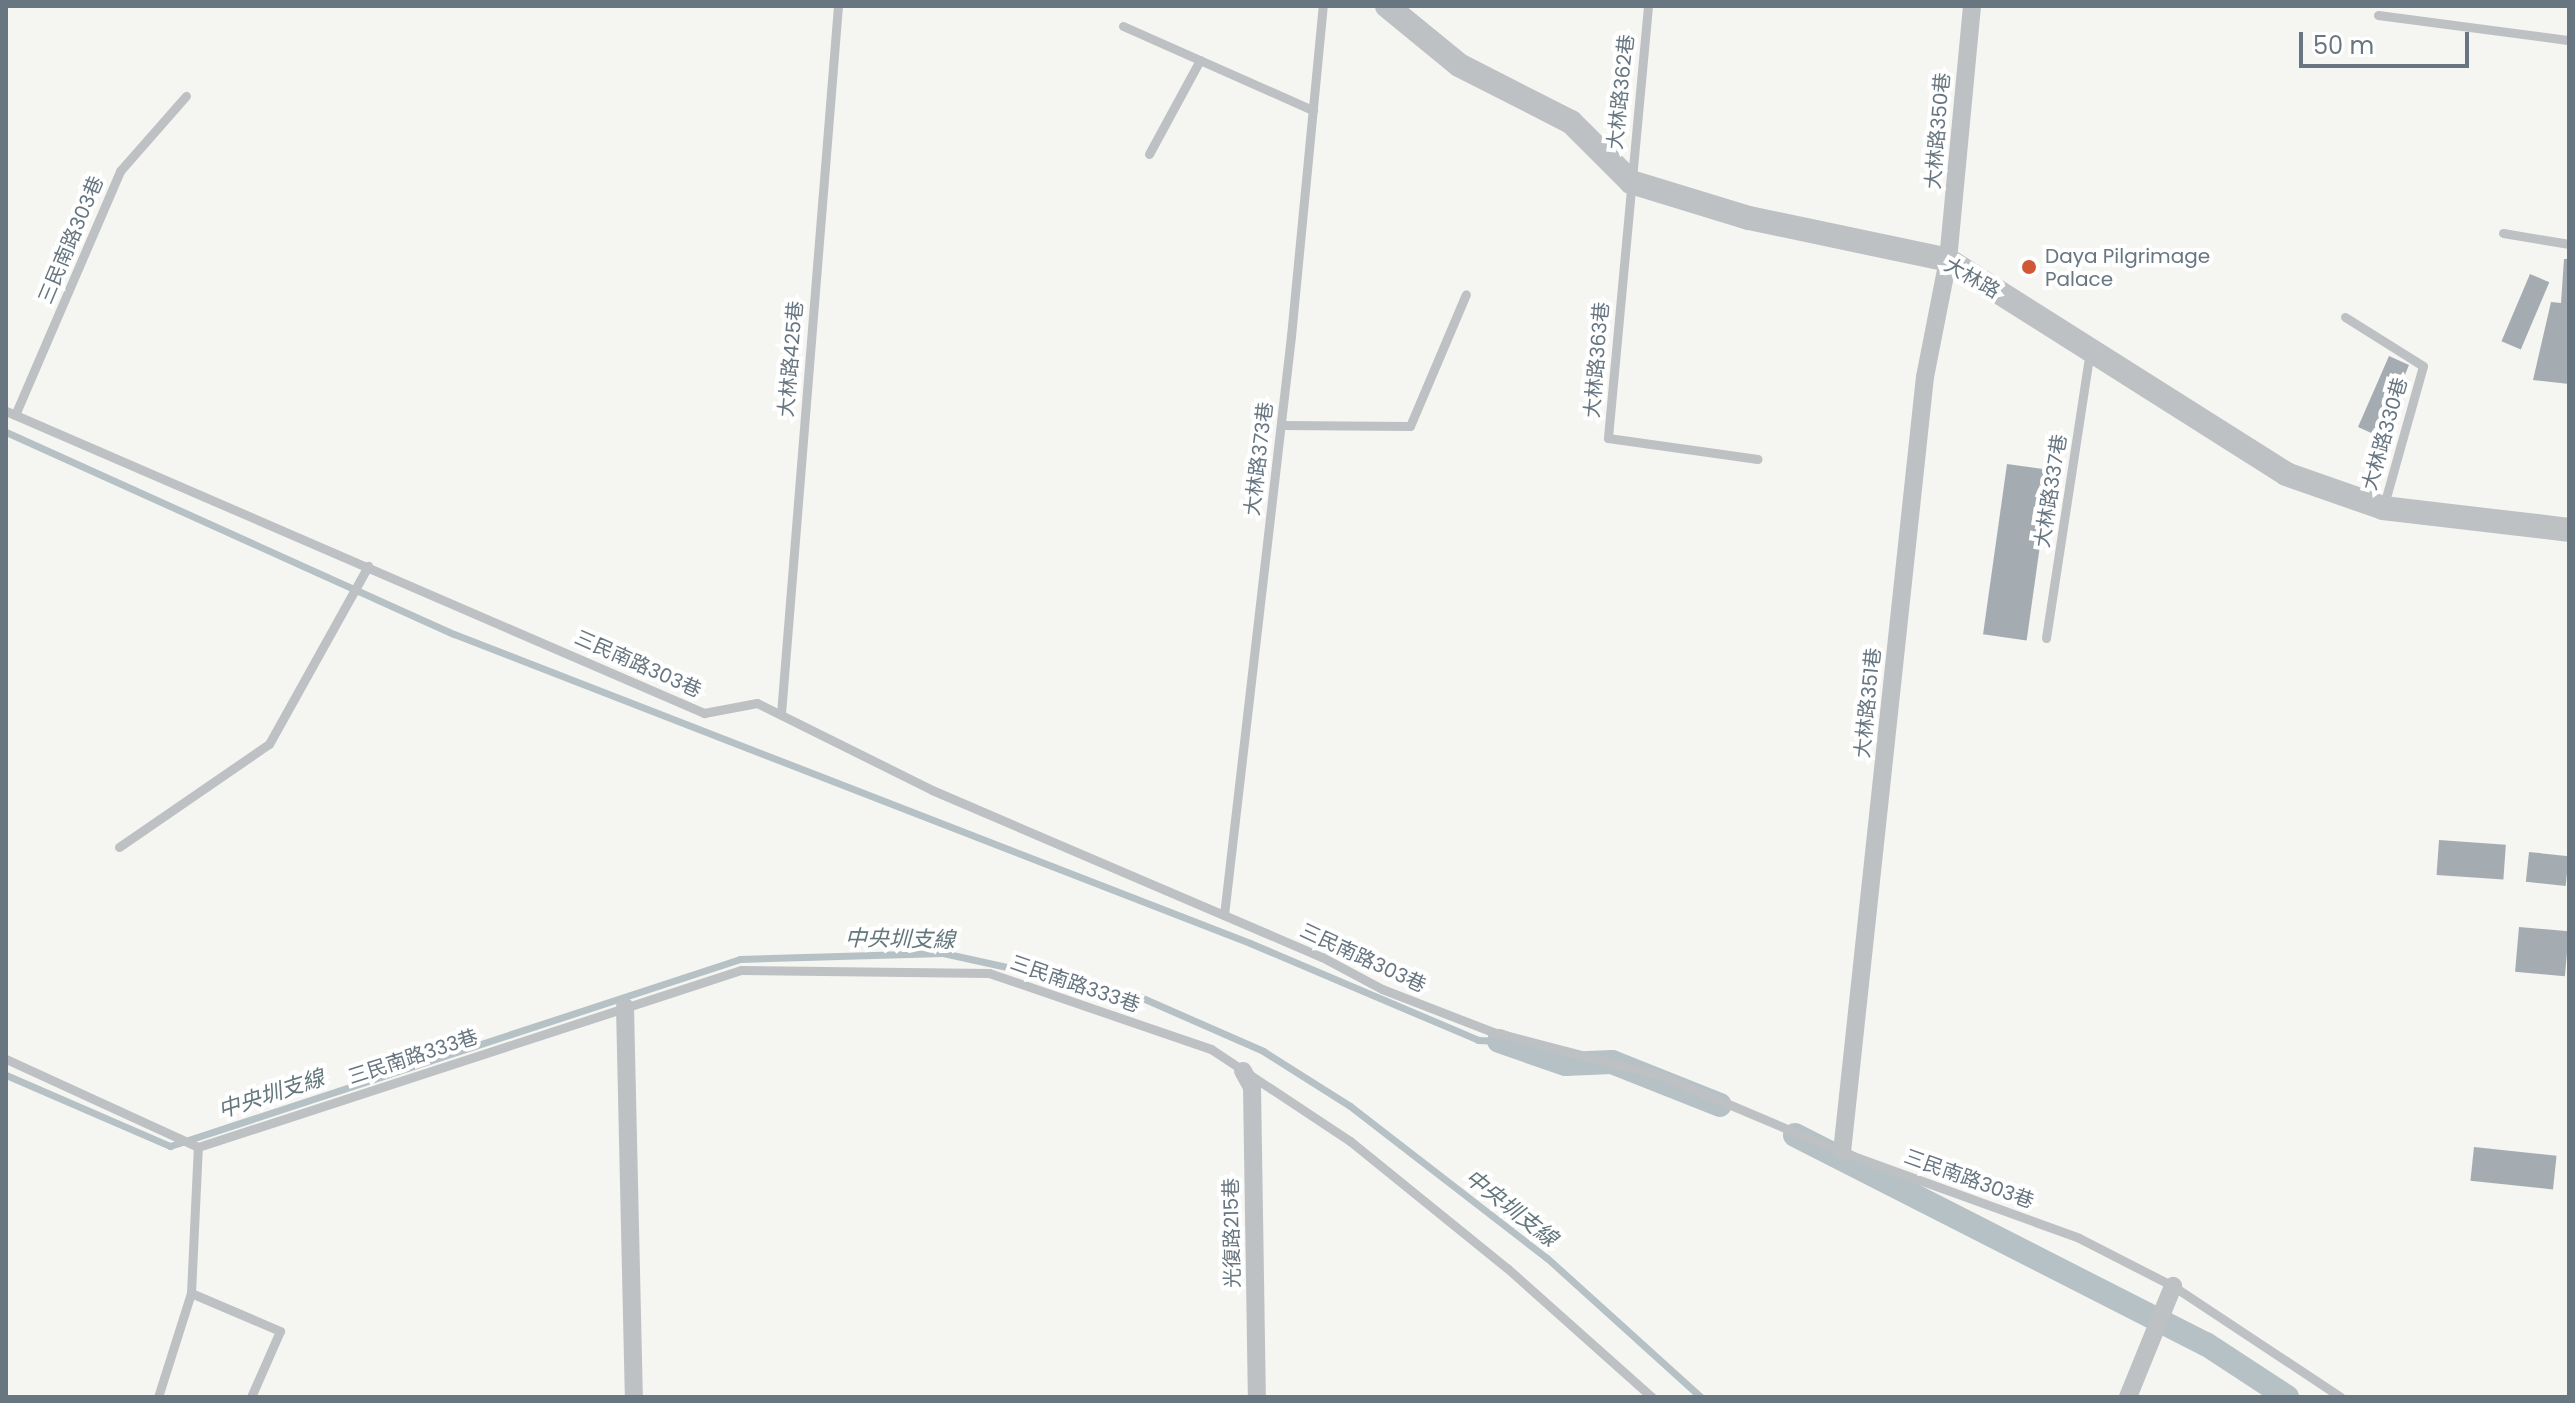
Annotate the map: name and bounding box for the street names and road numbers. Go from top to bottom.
street label: 大林路362巷 [1603,33,1639,151]
street label: 大林路350巷 [1921,72,1955,190]
street label: 三民南路303巷 [33,173,109,307]
street label: 大林路 [1940,253,2004,303]
street label: 大林路425巷 [774,300,808,418]
street label: 大林路363巷 [1580,301,1614,419]
street label: 大林路330巷 [2357,375,2413,493]
street label: 大林路373巷 [1240,401,1278,517]
street label: 大林路337巷 [2030,433,2072,549]
street label: 三民南路303巷 [571,625,705,703]
street label: 大林路351巷 [1850,647,1886,759]
street label: 三民南路303巷 [1296,918,1430,998]
street label: 三民南路333巷 [1007,951,1143,1017]
street label: 三民南路333巷 [345,1025,481,1089]
street label: 三民南路303巷 [1901,1144,2037,1214]
street label: 光復路215巷 [1219,1178,1245,1288]

